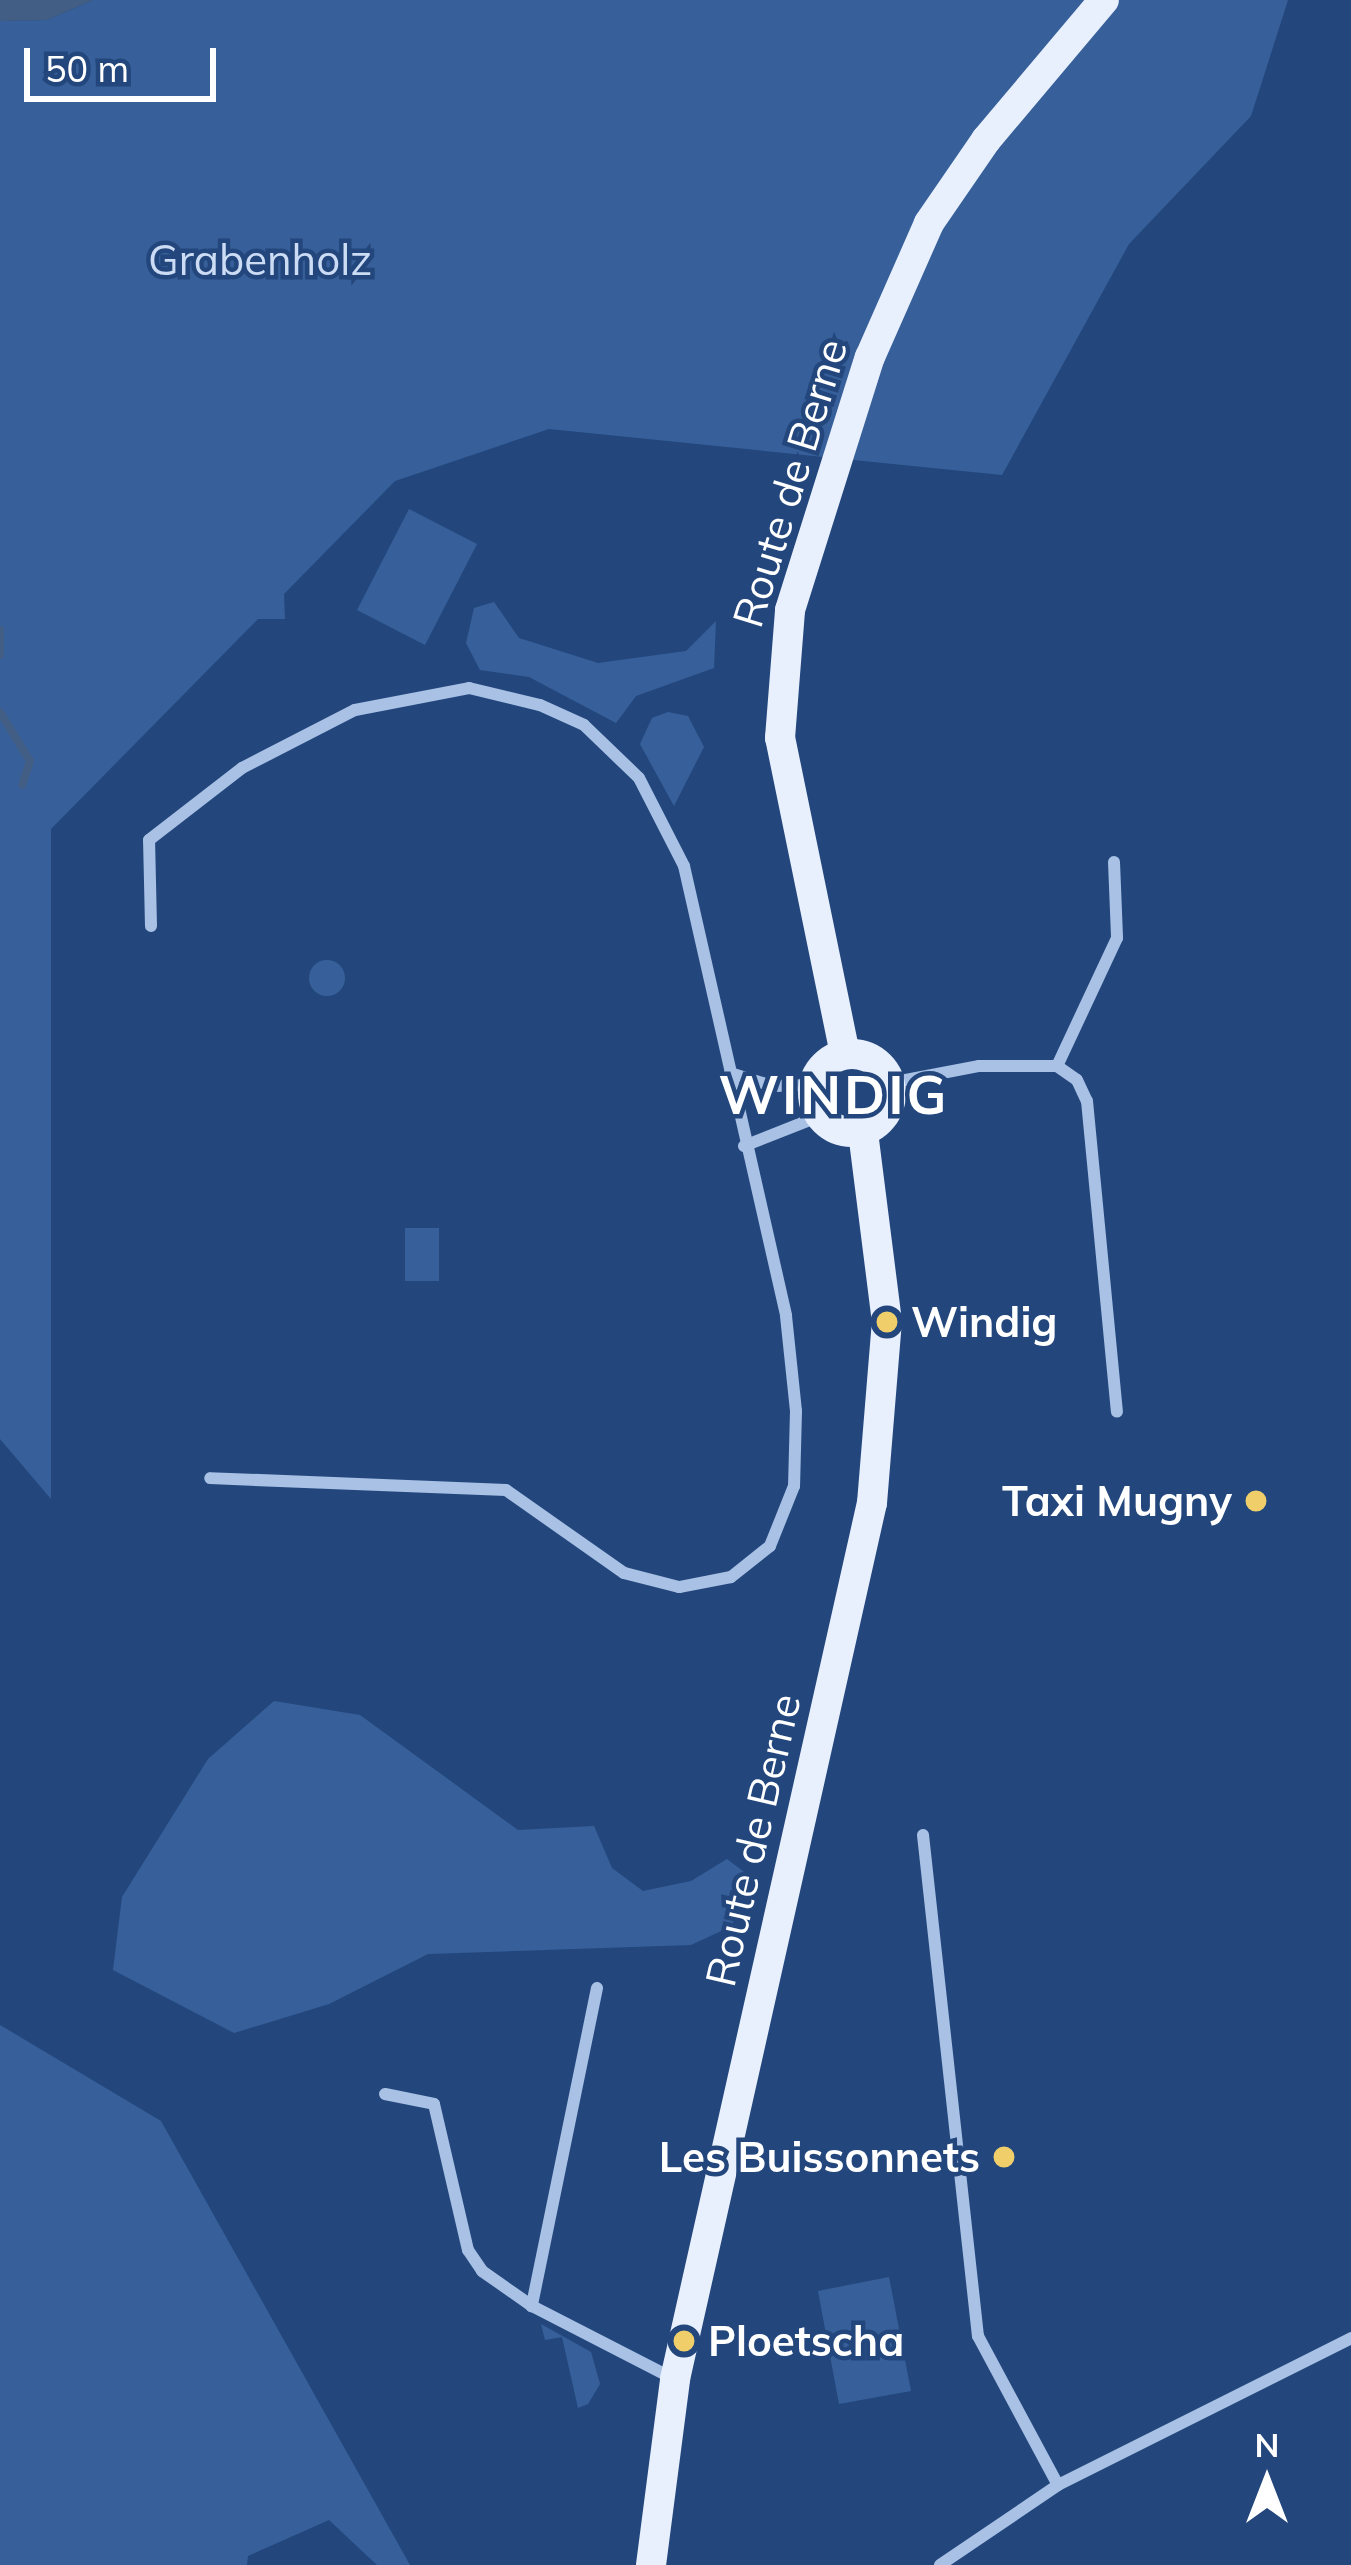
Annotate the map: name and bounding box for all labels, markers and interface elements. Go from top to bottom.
scale bar [30,24,222,98]
text: 50 m [45,46,129,91]
park label: Grabenholz [148,235,372,285]
street label: Route de Berne [722,333,858,633]
district label: WINDIG [718,1062,950,1126]
place label: Windig [911,1297,1057,1347]
marker: Windig [874,1309,900,1335]
place label: Taxi Mugny [1002,1476,1232,1526]
marker: Taxi Mugny [1243,1488,1269,1514]
street label: Route de Berne [695,1689,811,1991]
place label: Les Buissonnets [659,2132,980,2182]
marker: Les Buissonnets [991,2144,1017,2170]
place label: Ploetscha [708,2316,904,2366]
marker: Ploetscha [671,2328,697,2354]
north arrow [1207,2421,1327,2541]
text: N [1255,2424,1279,2465]

